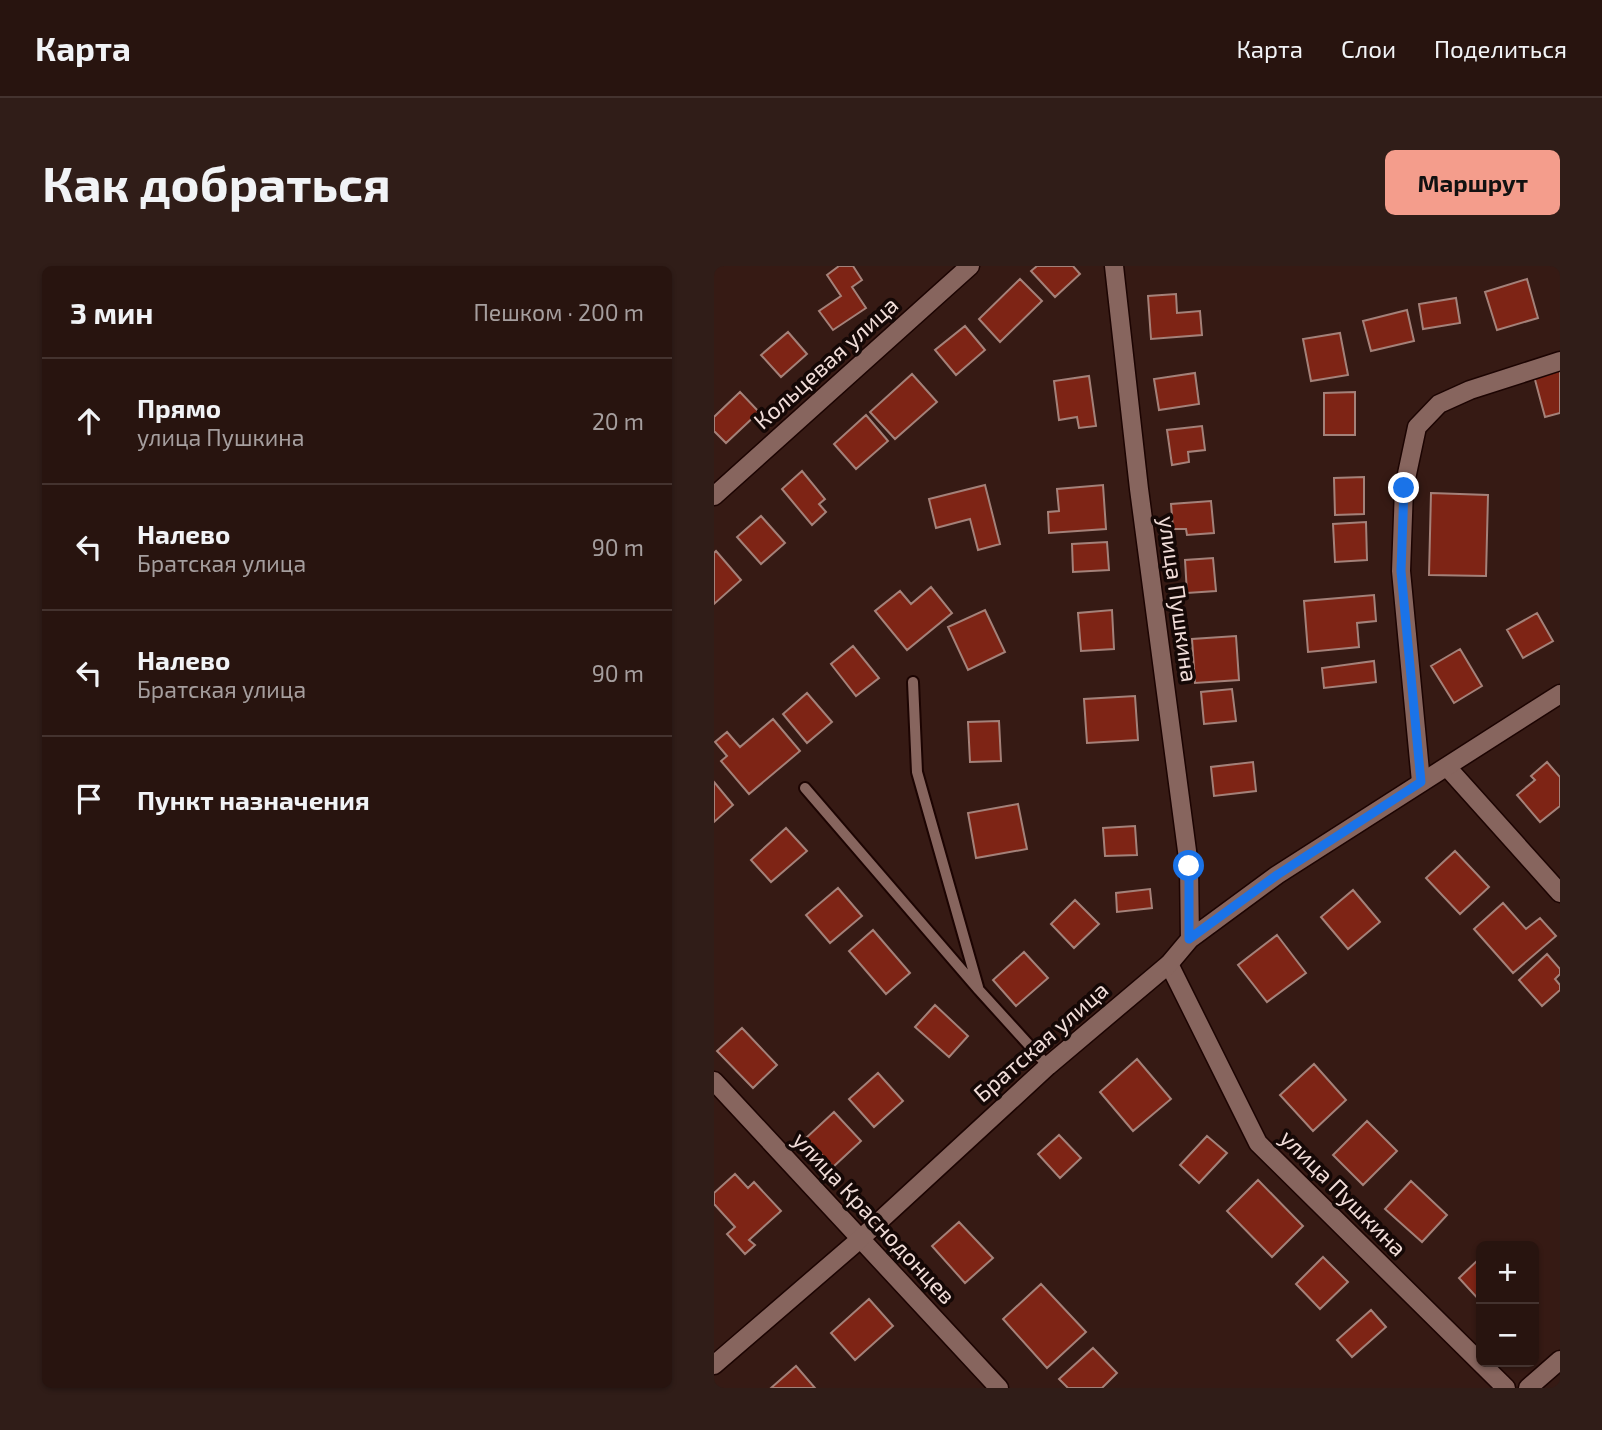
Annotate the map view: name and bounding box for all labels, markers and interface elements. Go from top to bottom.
text: Карта [35,28,131,68]
text: Карта [1236,34,1303,63]
text: Слои [1341,34,1396,63]
text: Поделиться [1434,34,1567,63]
button: Маршрут [1385,150,1560,215]
text: Как добраться [42,153,391,212]
street label: Кольцевая улица [747,290,904,435]
text: 3 мин [70,294,154,330]
text: Пешком · 200 m [473,298,644,326]
text: Прямо [137,392,221,423]
icon: ahead [70,402,108,440]
text: 20 m [592,407,644,435]
text: улица Пушкина [137,423,304,451]
route end [1388,472,1419,503]
street label: улица Пушкина [1152,514,1205,684]
text: Налево [137,518,230,549]
icon: left [70,528,108,566]
text: 90 m [592,533,644,561]
text: Братская улица [137,549,306,577]
text: Налево [137,644,230,675]
icon: left [70,654,108,692]
text: 90 m [592,659,644,687]
text: Братская улица [137,675,306,703]
icon: arrive [70,780,108,818]
text: Пункт назначения [137,784,370,815]
route start [1173,850,1204,881]
street label: Братская улица [967,975,1114,1108]
street label: улица Пушкина [1274,1123,1413,1262]
street label: улица Краснодонцев [787,1125,962,1310]
map controls [1476,1241,1539,1367]
button: + [1476,1241,1539,1304]
button: − [1476,1304,1539,1367]

